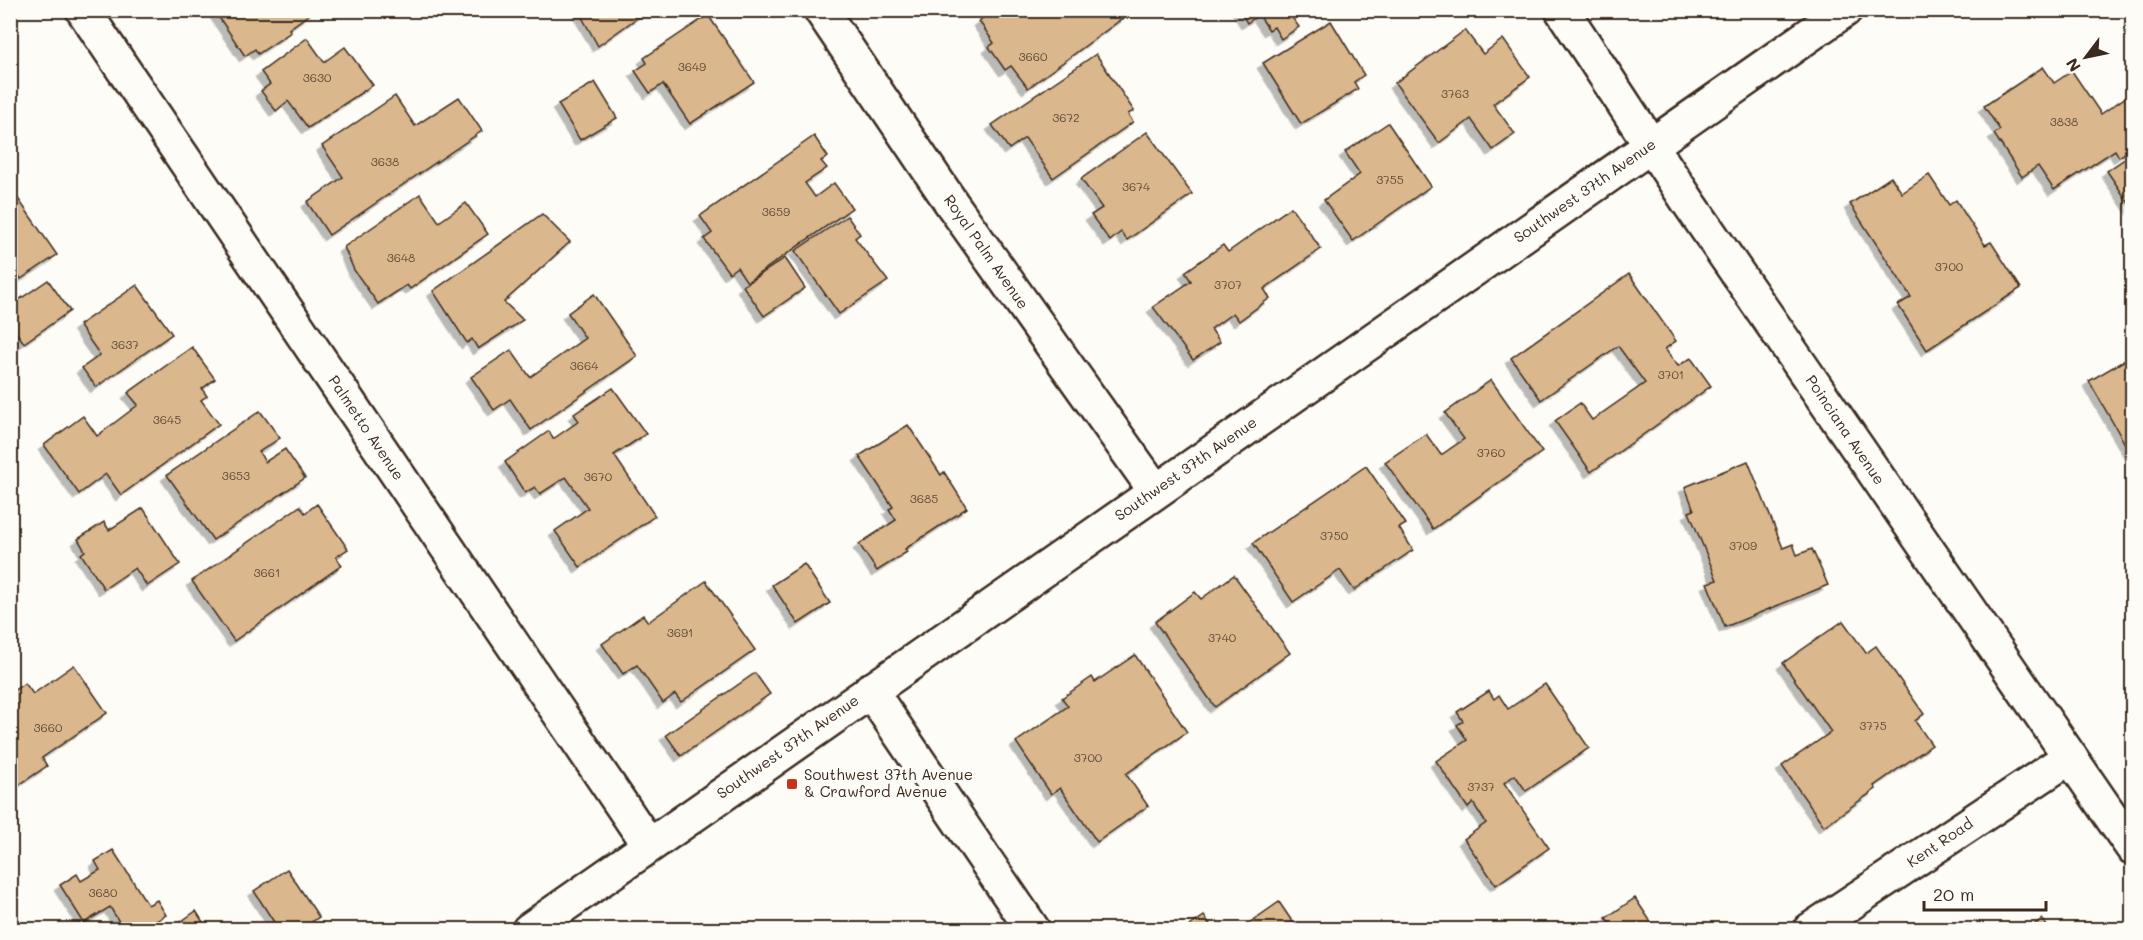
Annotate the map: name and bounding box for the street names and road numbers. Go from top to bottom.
street label: Southwest 37th Avenue [1509,133,1659,247]
street label: Royal Palm Avenue [940,190,1034,313]
street label: Palmetto Avenue [324,371,409,484]
street label: Poinciana Avenue [1802,371,1890,488]
street label: Southwest 37th Avenue [1110,411,1260,525]
street label: Southwest 37th Avenue [712,689,862,803]
street label: Kent Road [1903,813,1976,872]

